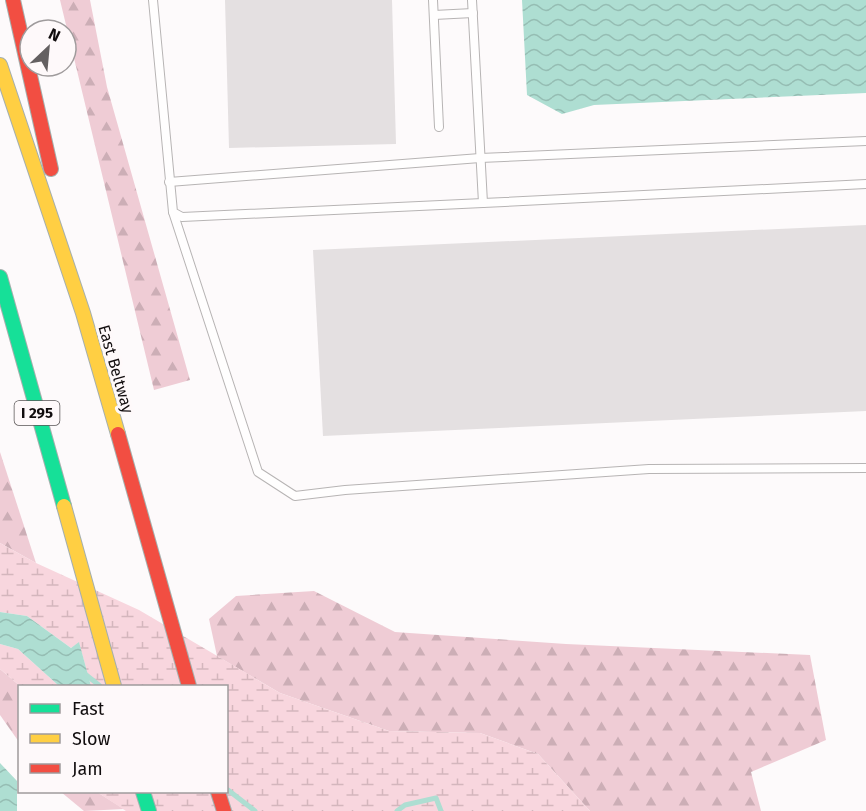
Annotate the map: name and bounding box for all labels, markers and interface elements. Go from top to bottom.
north arrow [18,18,78,78]
text: N [45,24,63,46]
street label: East Beltway [94,323,138,415]
road number: I 295 [15,401,60,425]
legend [18,685,228,793]
text: Fast [72,698,105,720]
text: Slow [72,728,111,750]
text: Jam [72,758,103,780]

